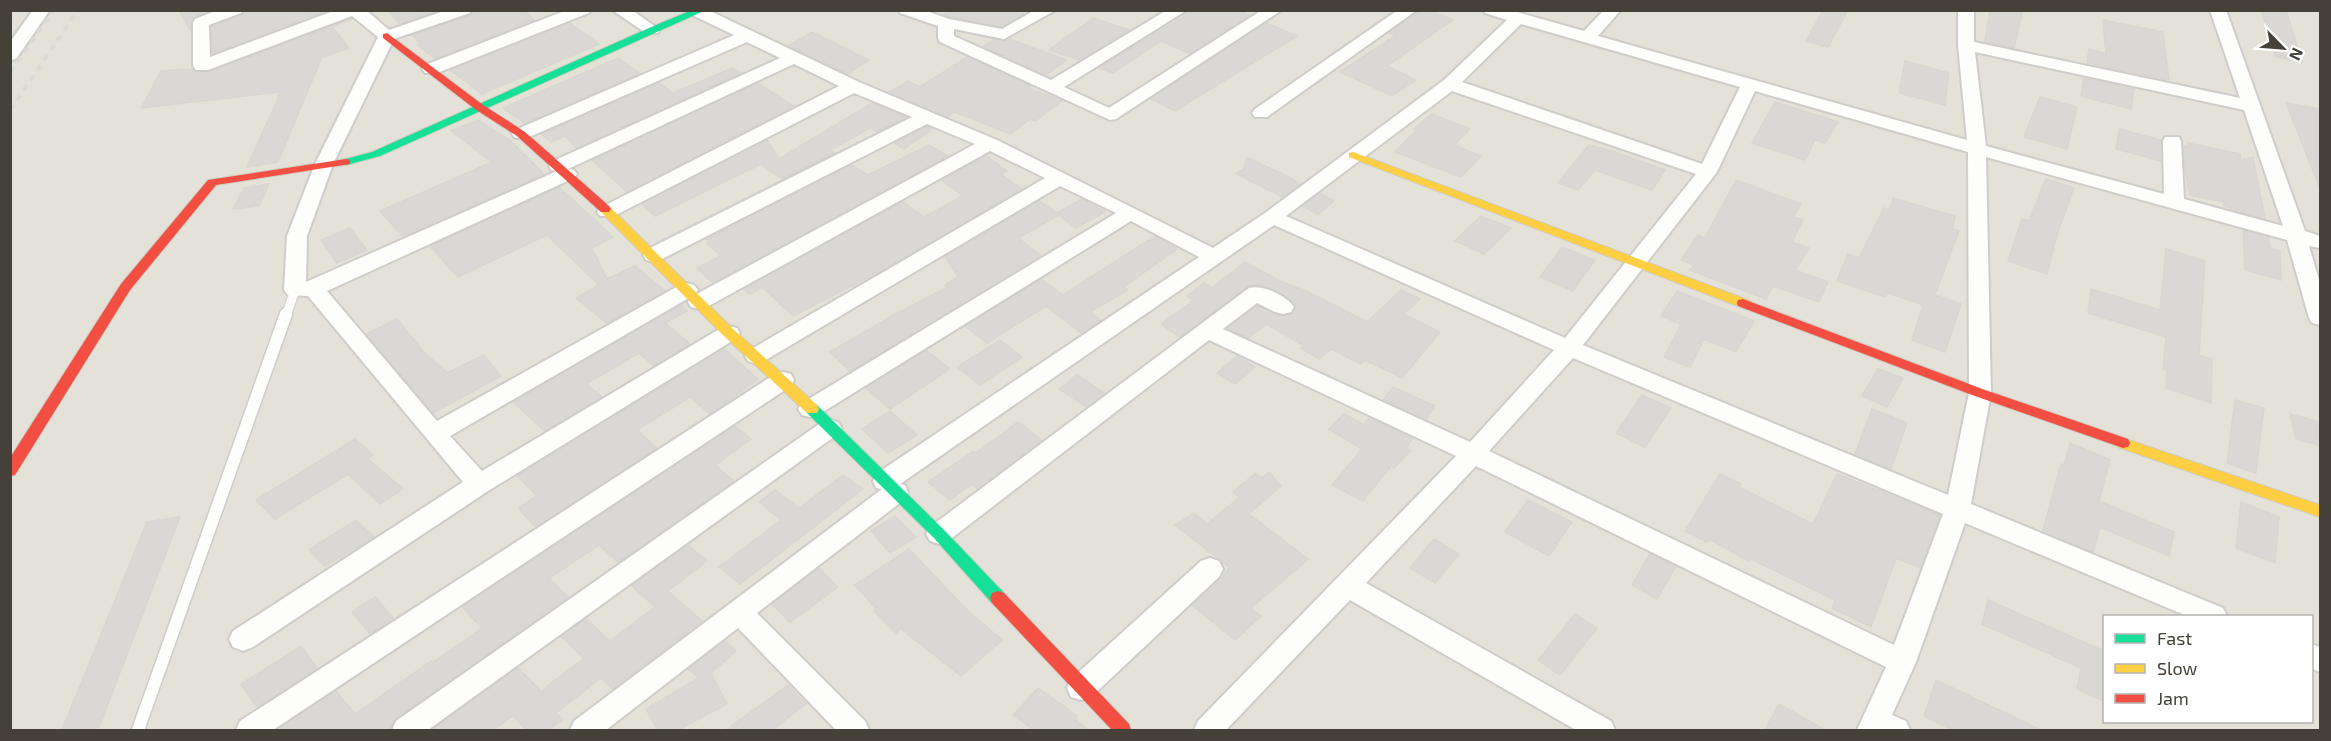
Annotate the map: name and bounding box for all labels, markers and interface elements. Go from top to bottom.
north arrow [2253,18,2313,78]
text: N [2286,45,2308,64]
legend [2103,615,2313,723]
text: Fast [2157,627,2192,649]
text: Slow [2157,657,2198,679]
text: Jam [2157,687,2189,709]

